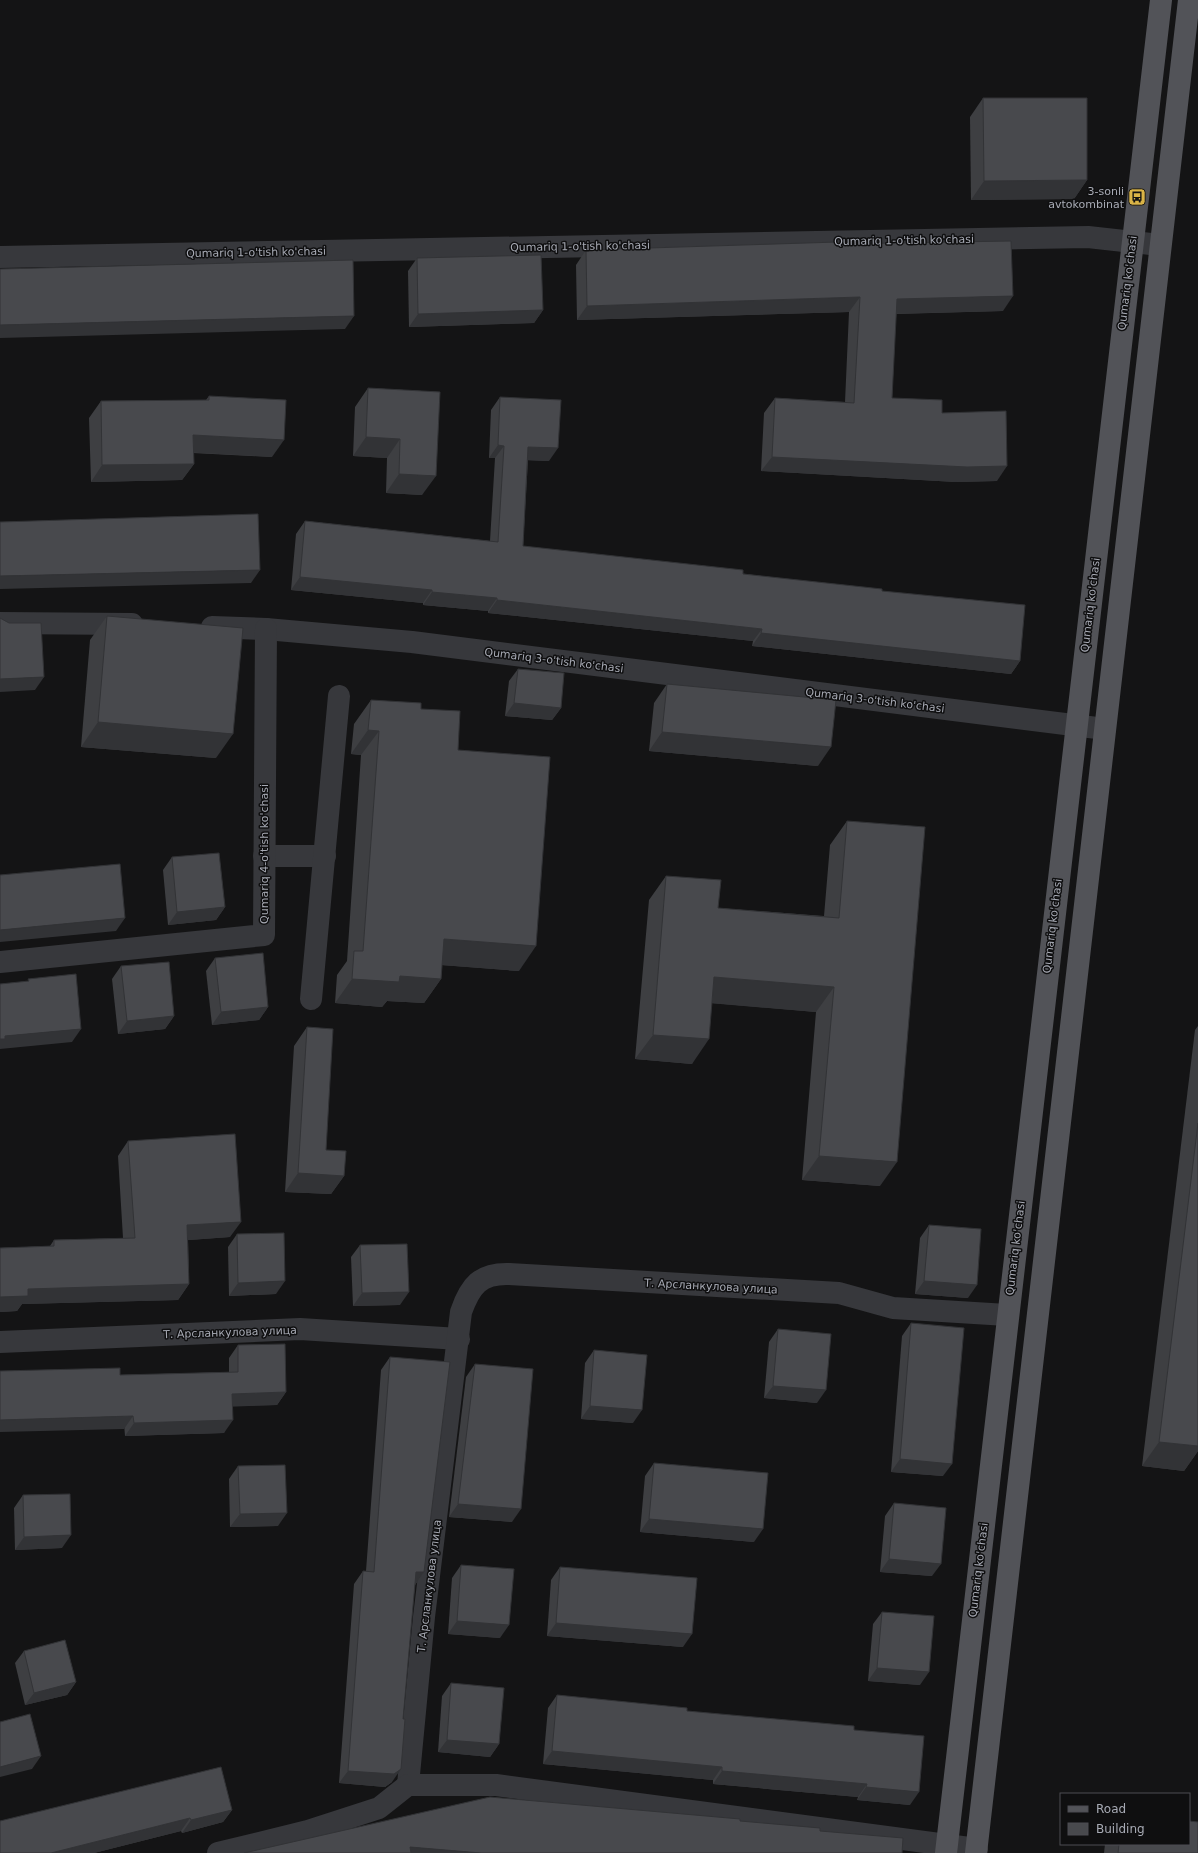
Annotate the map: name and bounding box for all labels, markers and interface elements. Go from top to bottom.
place label: 3-sonli avtokombinat [1048,185,1125,211]
bus stop icon: 3-sonli avtokombinat [1127,187,1147,207]
street label: Qumariq 1-o'tish ko'chasi [834,233,974,248]
street label: Qumariq ko'chasi [1115,235,1140,331]
street label: Qumariq 1-o'tish ko'chasi [510,239,650,254]
street label: Qumariq 1-o'tish ko'chasi [186,245,326,260]
street label: Qumariq ko'chasi [1078,557,1103,653]
street label: Qumariq 3-o'tish ko'chasi [484,646,624,675]
street label: Qumariq 3-o'tish ko'chasi [805,686,945,715]
street label: Qumariq 4-o'tish ko'chasi [258,784,271,924]
street label: Qumariq ko'chasi [1040,878,1065,974]
street label: Qumariq ko'chasi [1003,1200,1028,1296]
street label: Т. Арсланкулова улица [643,1276,778,1296]
street label: Т. Арсланкулова улица [162,1324,297,1341]
street label: Т. Арсланкулова улица [415,1519,444,1654]
street label: Qumariq ko'chasi [966,1522,991,1618]
legend [1060,1793,1190,1845]
text: Road [1096,1802,1126,1816]
text: Building [1096,1822,1145,1836]

